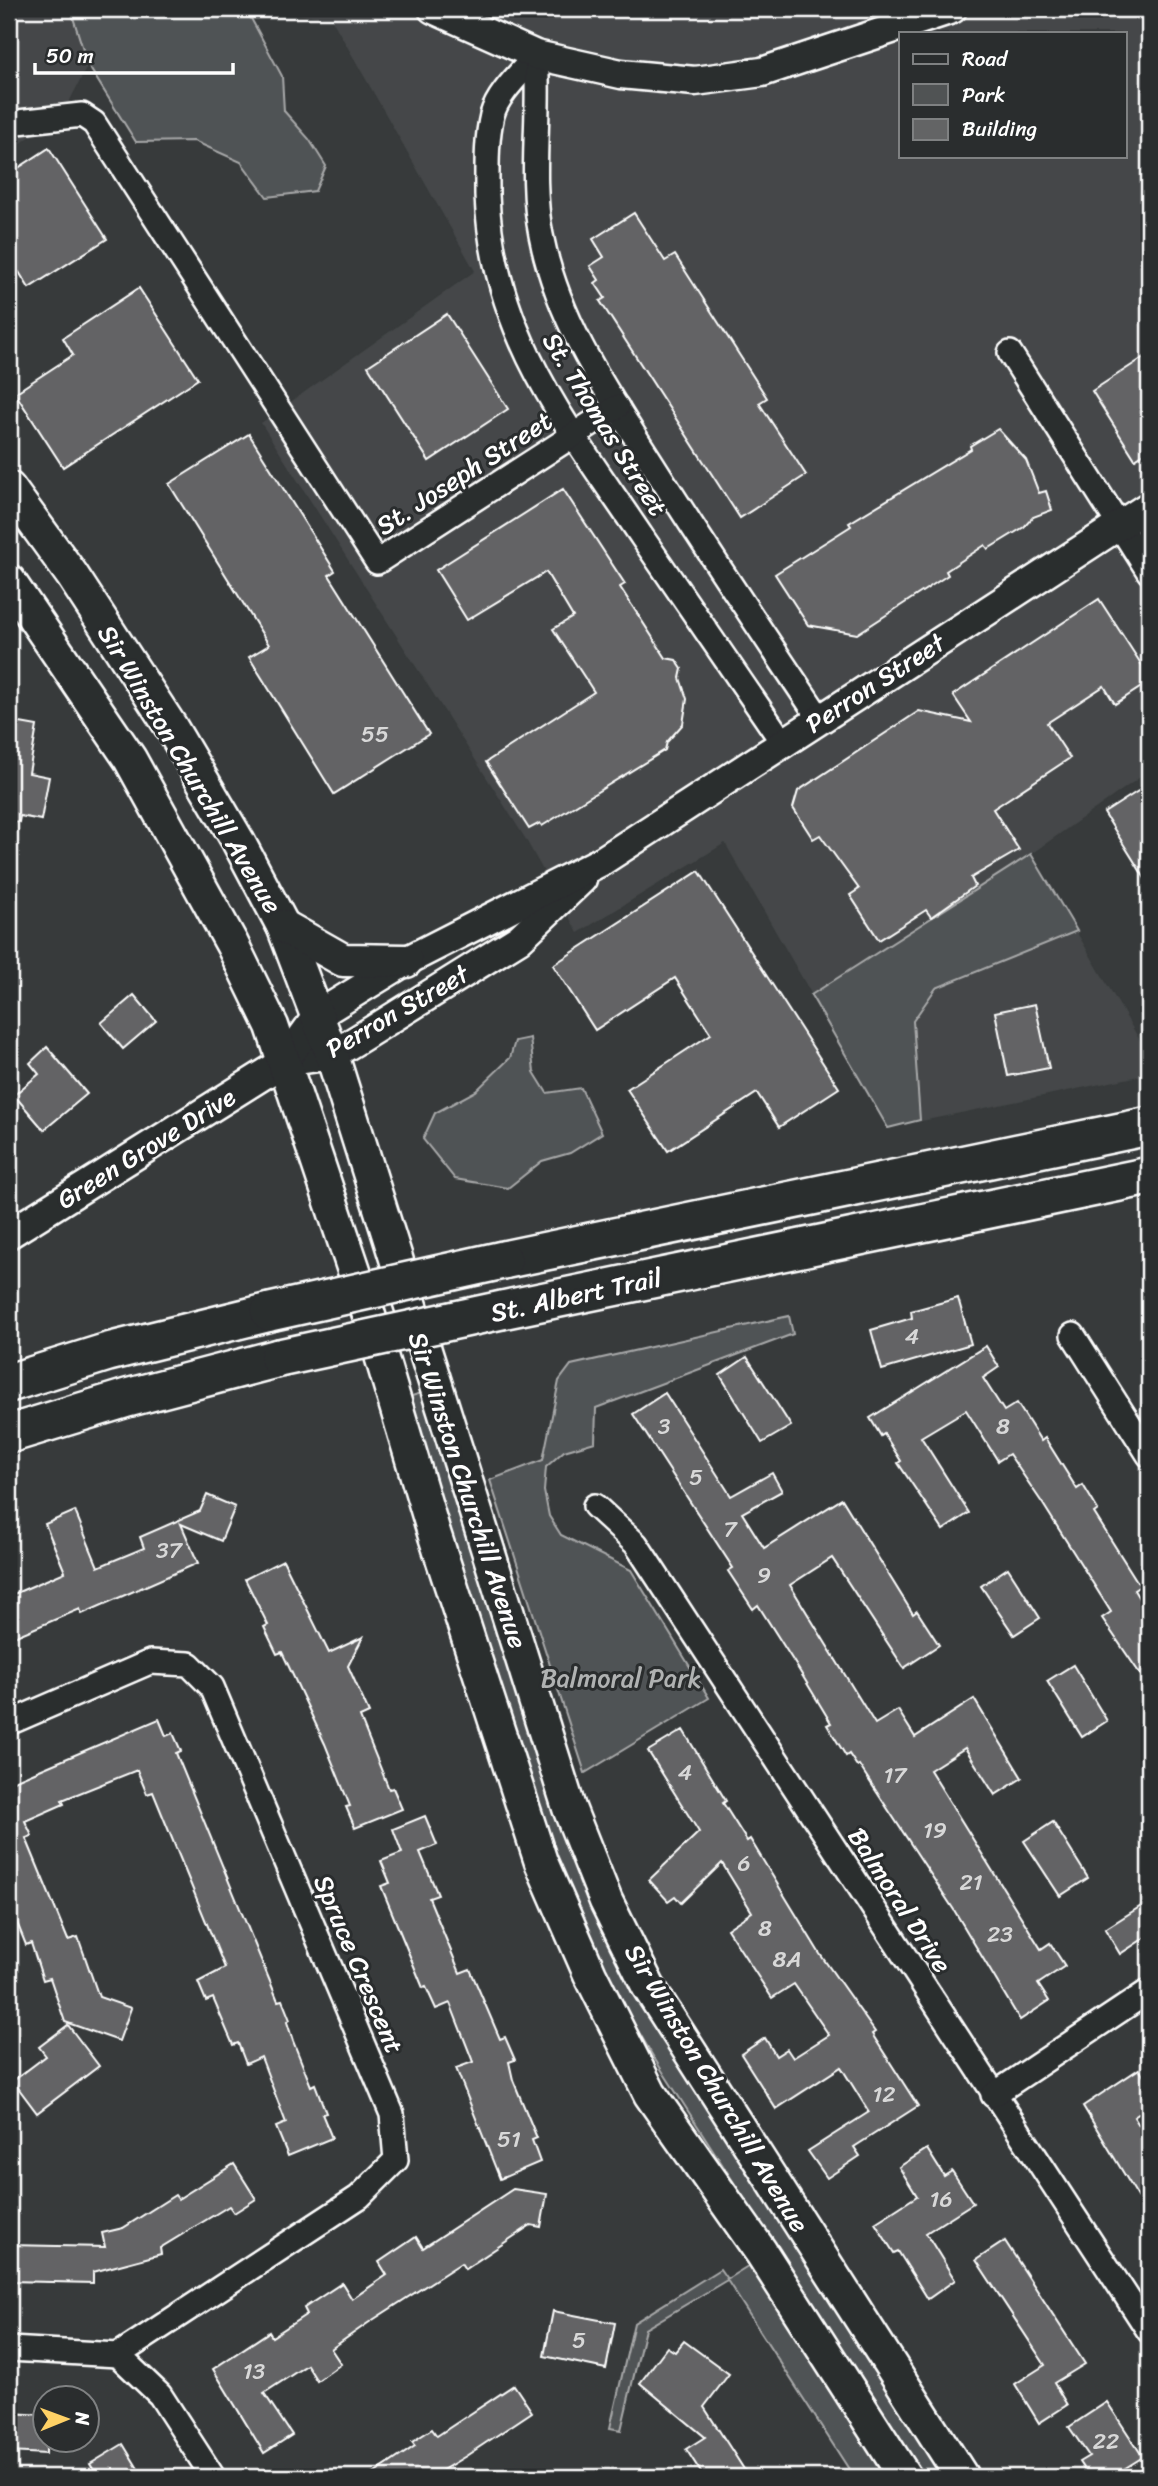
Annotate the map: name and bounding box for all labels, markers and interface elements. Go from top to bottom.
scale bar [35,32,233,76]
legend [899,32,1126,158]
text: 50 m [46,37,94,75]
text: Road [962,40,1009,78]
text: Park [962,76,1005,114]
text: Building [962,110,1038,148]
street label: St. Thomas Street [530,323,680,525]
street label: St. Joseph Street [366,398,562,548]
street label: Sir Winston Churchill Avenue [85,615,295,923]
street label: Perron Street [796,620,956,746]
house number: 55 [361,714,389,755]
street label: Perron Street [317,951,479,1071]
street label: Green Grove Drive [47,1074,245,1222]
street label: St. Albert Trail [486,1254,666,1336]
house number: 4 [905,1316,919,1357]
street label: Sir Winston Churchill Avenue [395,1326,541,1654]
house number: 3 [658,1406,671,1447]
house number: 8 [996,1406,1010,1447]
house number: 5 [689,1457,703,1498]
house number: 7 [723,1509,738,1550]
house number: 37 [156,1530,184,1571]
house number: 9 [757,1555,771,1596]
park label: Balmoral Park [540,1655,702,1701]
house number: 4 [678,1752,692,1793]
house number: 17 [884,1755,908,1796]
house number: 19 [923,1810,947,1851]
street label: Balmoral Drive [835,1818,965,1982]
house number: 6 [737,1843,751,1884]
house number: 21 [959,1862,983,1903]
street label: Spruce Crescent [301,1867,417,2061]
house number: 8 [758,1908,772,1949]
house number: 23 [987,1914,1013,1955]
street label: Sir Winston Churchill Avenue [612,1934,822,2242]
house number: 8A [773,1939,801,1980]
house number: 12 [872,2074,896,2115]
house number: 51 [497,2119,521,2160]
house number: 16 [930,2179,952,2220]
house number: 5 [572,2320,586,2361]
house number: 13 [243,2351,266,2392]
north arrow [32,2384,102,2454]
text: N [66,2411,99,2426]
house number: 22 [1093,2421,1119,2462]

